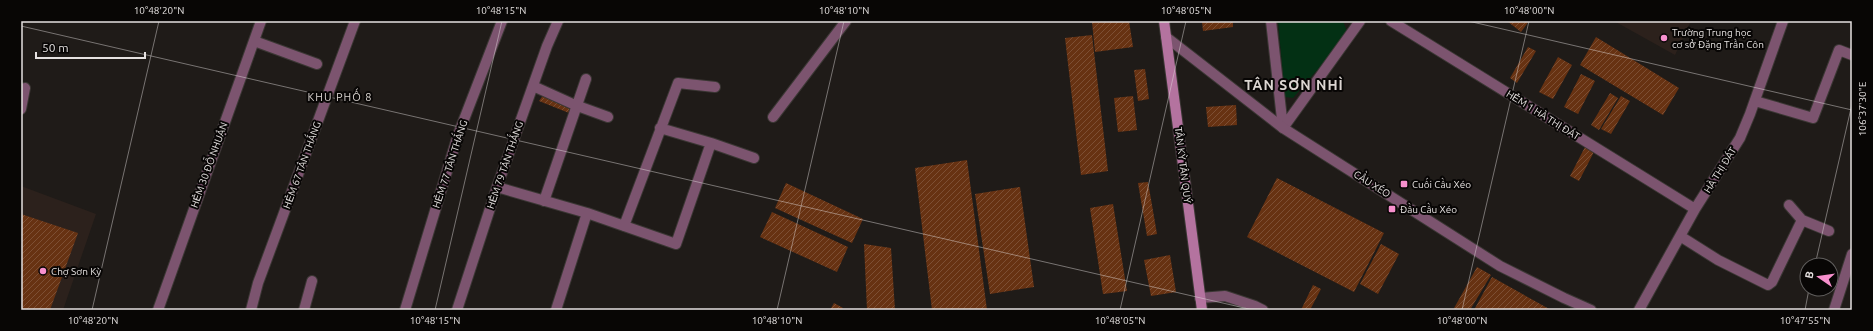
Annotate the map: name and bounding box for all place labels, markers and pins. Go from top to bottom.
place label: Trường Trung học cơ sở Đặng Trần Côn [1672,27,1764,51]
marker: Trường Trung học cơ sở Đặng Trần Côn [1659,33,1669,43]
place label: Cuối Cầu Xéo [1412,177,1471,190]
marker: Cuối Cầu Xéo [1399,179,1409,189]
place label: Đầu Cầu Xéo [1400,202,1457,215]
marker: Đầu Cầu Xéo [1387,204,1397,214]
marker: Chợ Sơn Kỳ [38,266,48,276]
place label: Chợ Sơn Kỳ [51,266,101,278]

